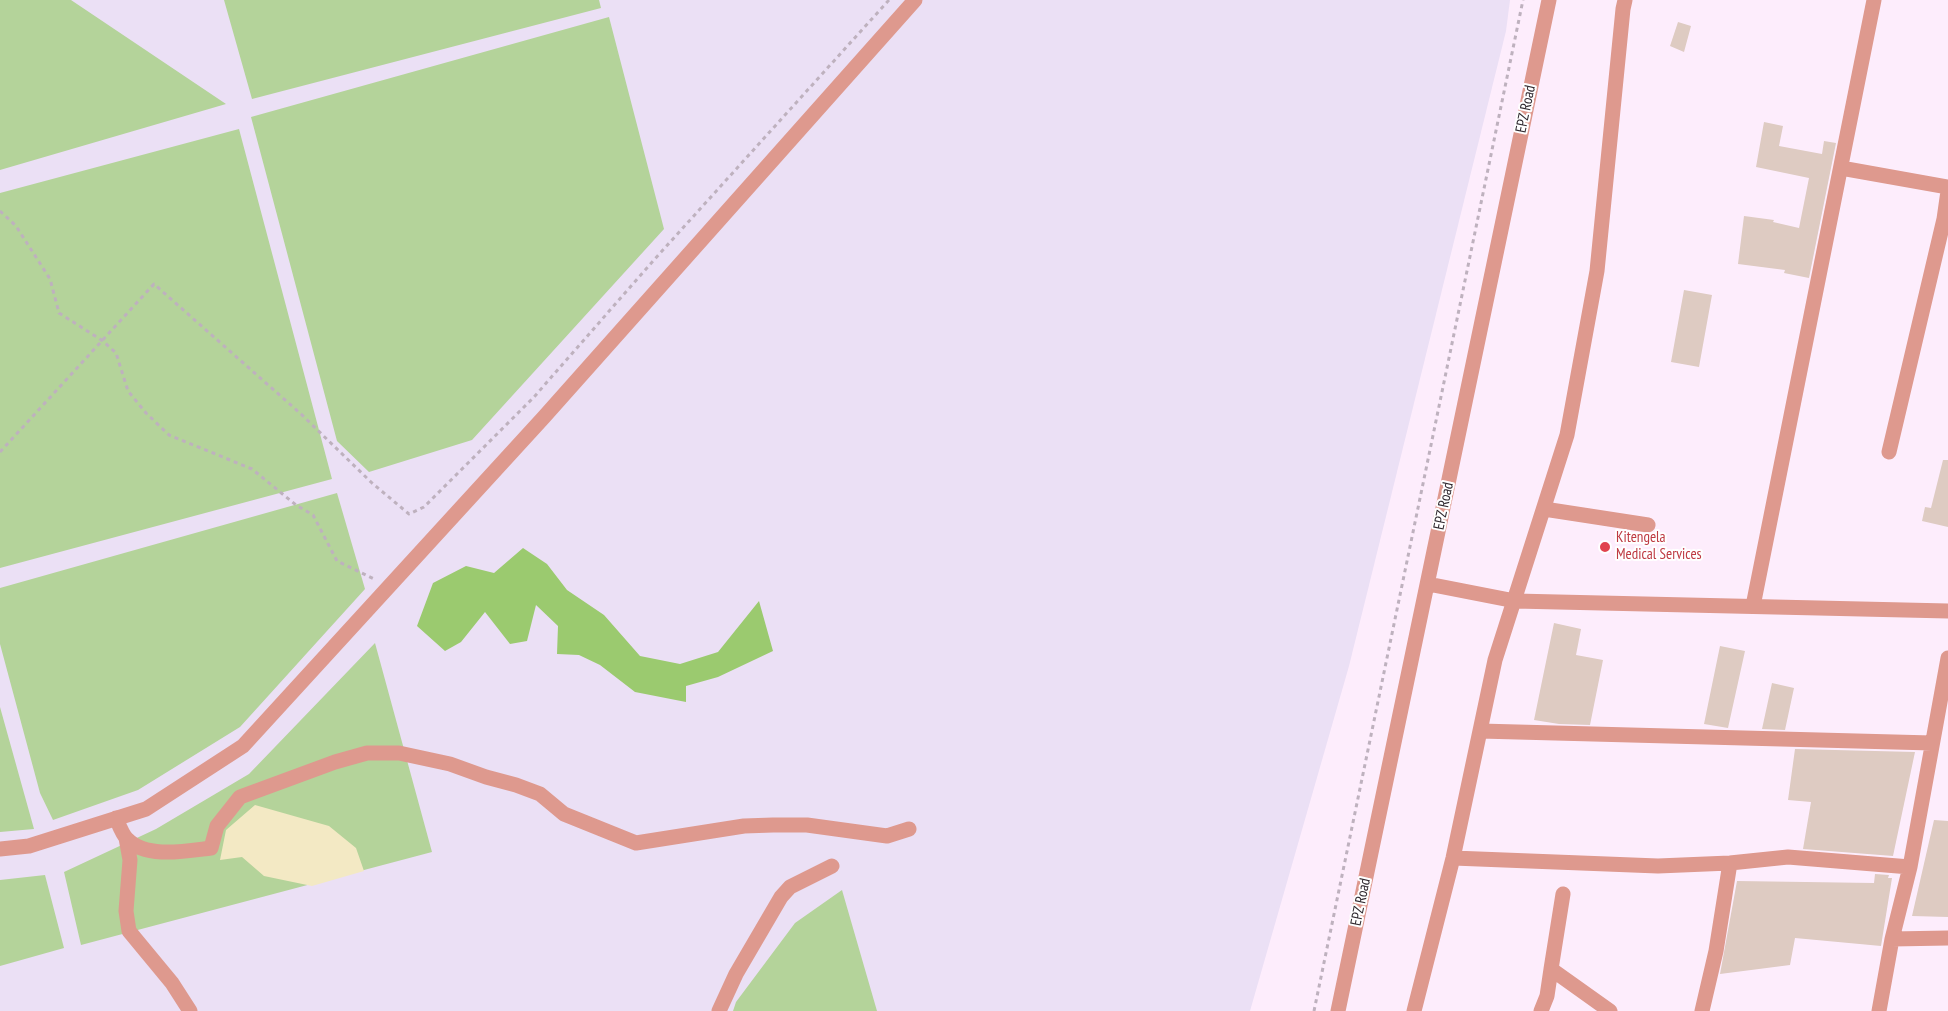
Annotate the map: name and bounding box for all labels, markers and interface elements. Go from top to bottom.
street label: EPZ Road [1512,84,1540,134]
street label: EPZ Road [1430,481,1458,531]
place label: Kitengela Medical Services [1616,529,1702,564]
marker: Kitengela Medical Services [1598,540,1612,554]
street label: EPZ Road [1347,877,1375,927]

